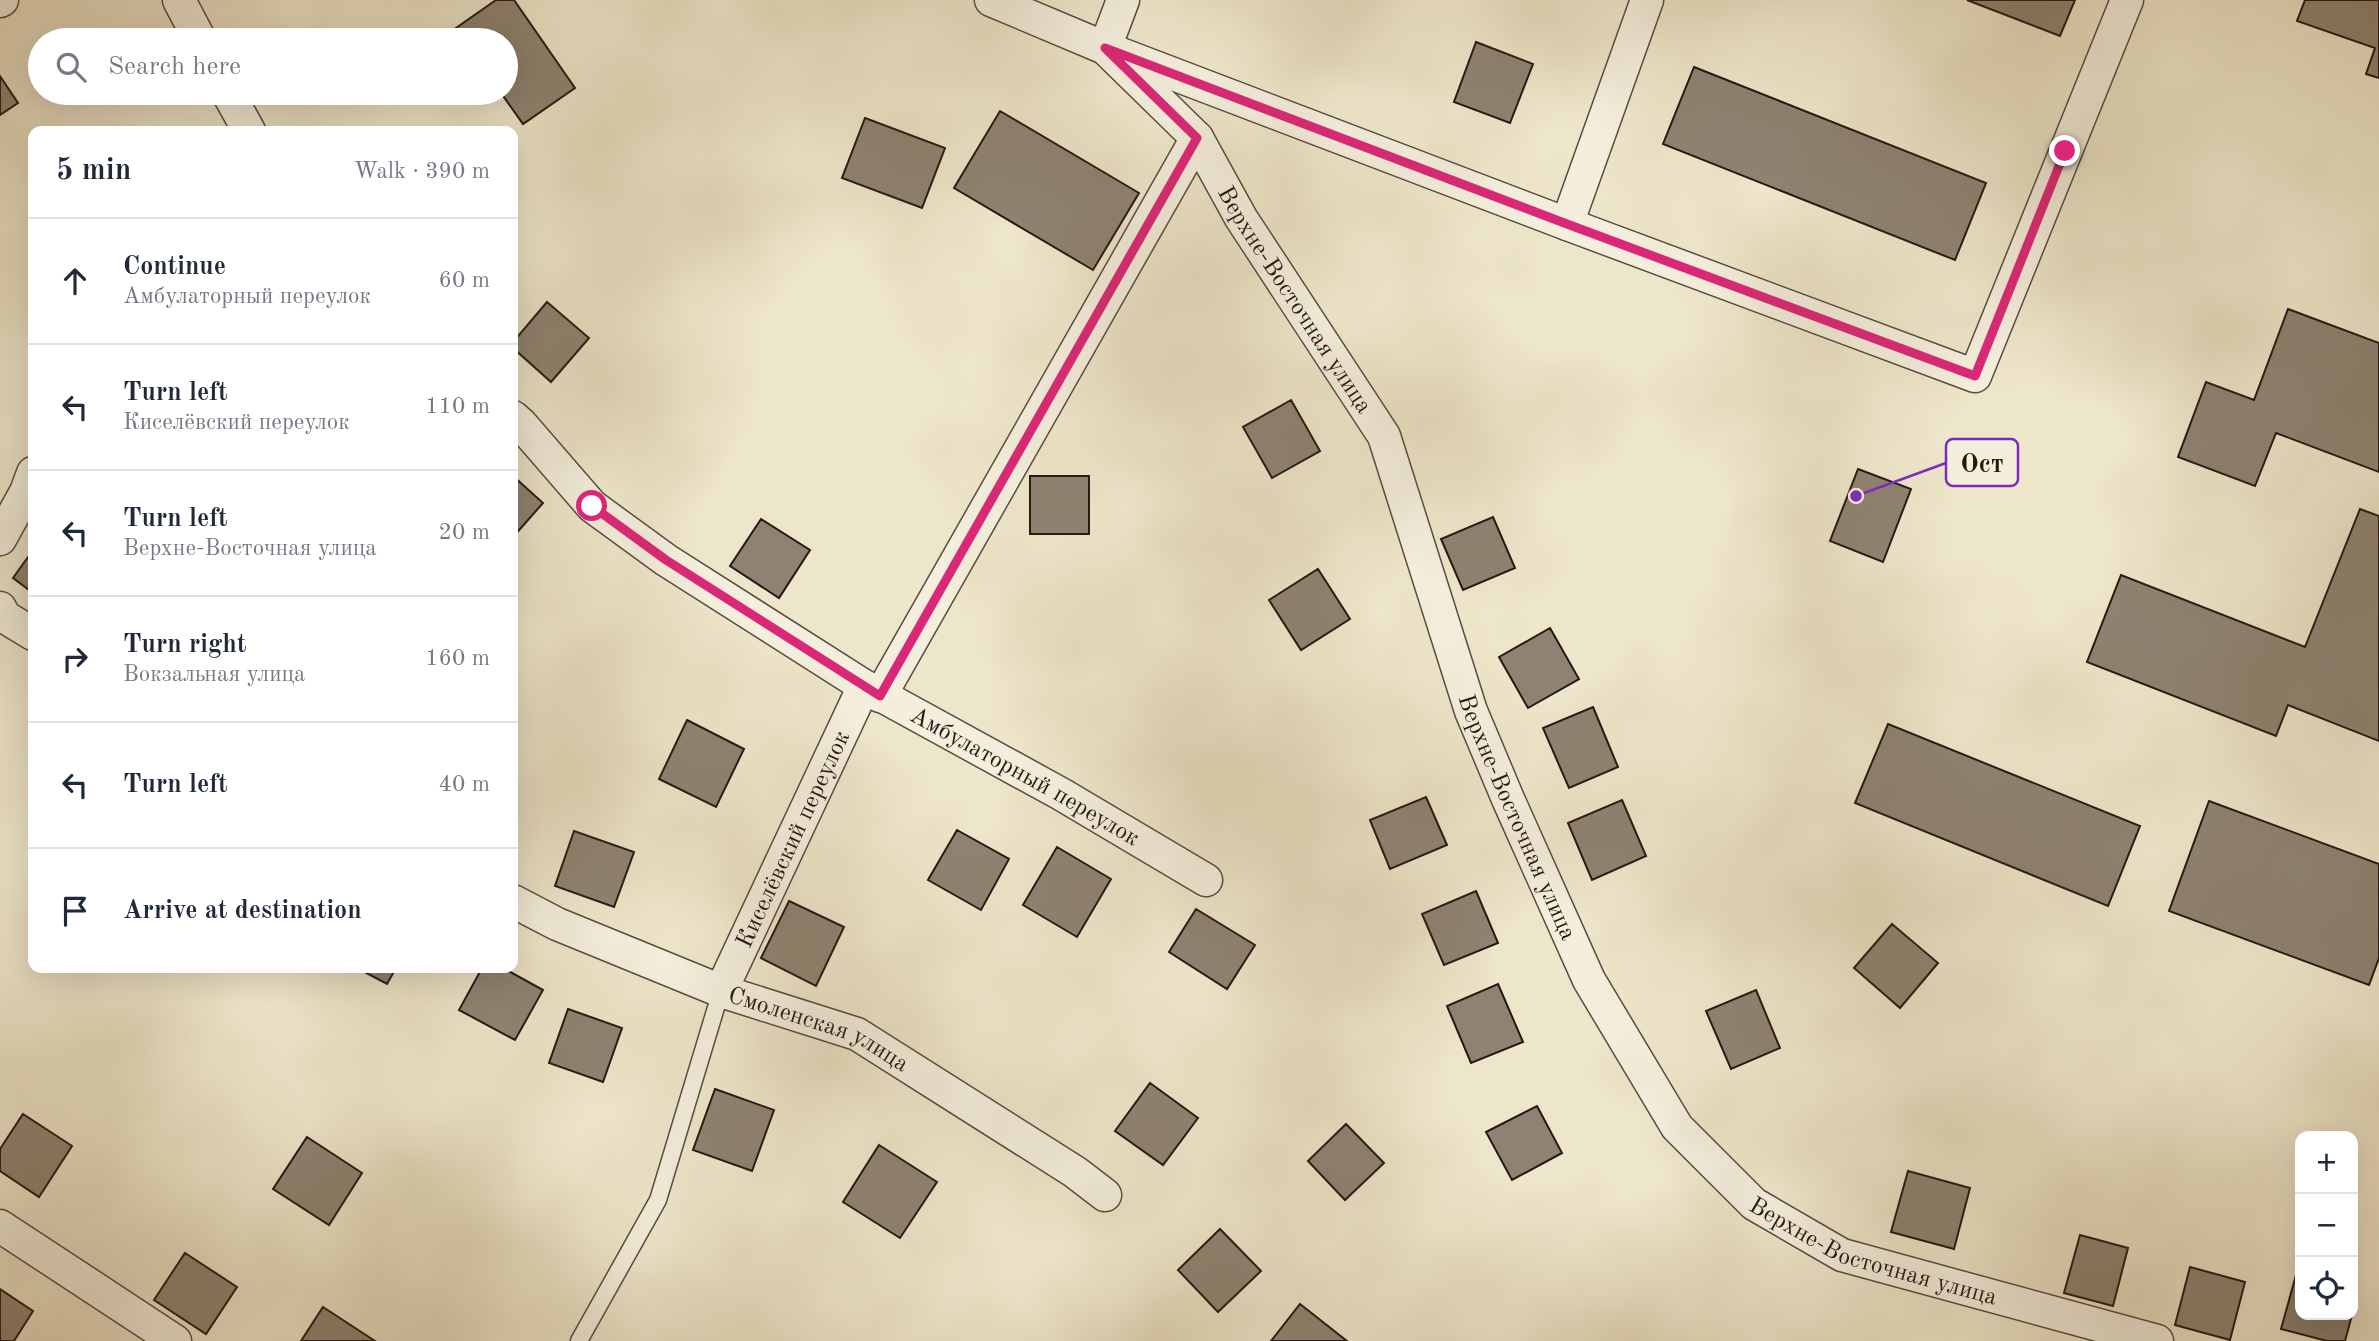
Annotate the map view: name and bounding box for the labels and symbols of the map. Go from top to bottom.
route end [2049,135,2080,166]
street label: Верхне-Восточная улица [1212,183,1376,418]
callout: Ост [1946,439,2018,486]
text: Ост [1960,452,2004,478]
route start [576,490,607,521]
street label: Верхне-Восточная улица [1453,692,1580,944]
street label: Амбулаторный переулок [906,704,1143,852]
street label: Киселёвский переулок [733,727,855,952]
street label: Смоленская улица [725,984,912,1078]
street label: Верхне-Восточная улица [1745,1194,1999,1311]

